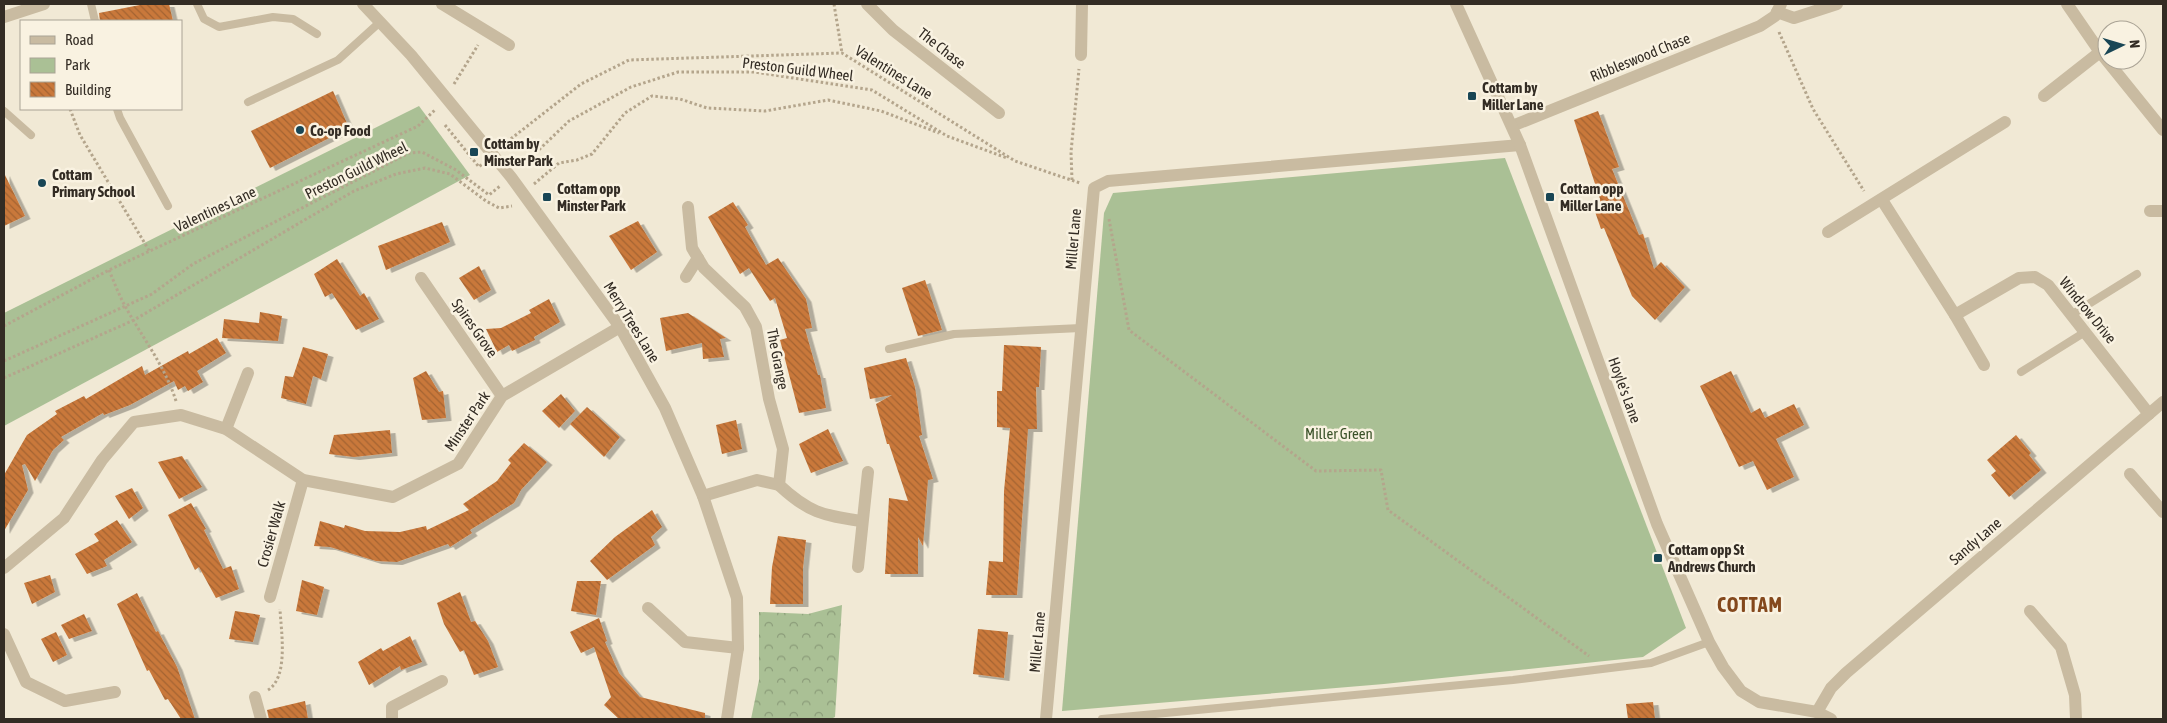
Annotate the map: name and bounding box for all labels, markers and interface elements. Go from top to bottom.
legend [20,20,182,110]
north arrow [2097,20,2147,70]
street label: The Chase [915,24,969,72]
street label: Ribbleswood Chase [1588,29,1693,85]
text: Road [65,31,94,48]
text: N [2127,39,2143,49]
street label: Valentines Lane [852,42,936,103]
street label: Preston Guild Wheel [742,54,855,84]
text: Park [65,56,90,73]
place label: Cottam by Miller Lane [1482,79,1544,113]
text: Building [65,81,111,98]
marker: Cottam by Miller Lane [1466,90,1478,102]
place label: Co-op Food [310,122,371,139]
marker: Co-op Food [294,124,306,136]
place label: Cottam by Minster Park [484,135,553,169]
street label: Preston Guild Wheel [302,138,410,202]
marker: Cottam by Minster Park [468,146,480,158]
place label: Cottam Primary School [52,166,136,200]
marker: Cottam Primary School [36,177,48,189]
place label: Cottam opp Minster Park [557,180,626,214]
place label: Cottam opp Miller Lane [1560,180,1624,214]
street label: Valentines Lane [172,183,259,235]
marker: Cottam opp Minster Park [541,191,553,203]
marker: Cottam opp Miller Lane [1544,191,1556,203]
street label: Miller Lane [1062,207,1084,270]
street label: Windrow Drive [2056,273,2120,347]
street label: Merry Trees Lane [600,279,664,366]
street label: Spires Grove [449,295,501,361]
street label: The Grange [764,327,792,391]
street label: Hoyle's Lane [1605,355,1645,425]
street label: Minster Park [441,387,493,454]
park label: Miller Green [1305,425,1373,442]
street label: Crosier Walk [253,498,289,569]
street label: Sandy Lane [1946,514,2004,568]
place label: Cottam opp St Andrews Church [1667,541,1756,575]
marker: Cottam opp St Andrews Church [1652,552,1664,564]
district label: COTTAM [1717,593,1783,616]
street label: Miller Lane [1026,610,1048,673]

